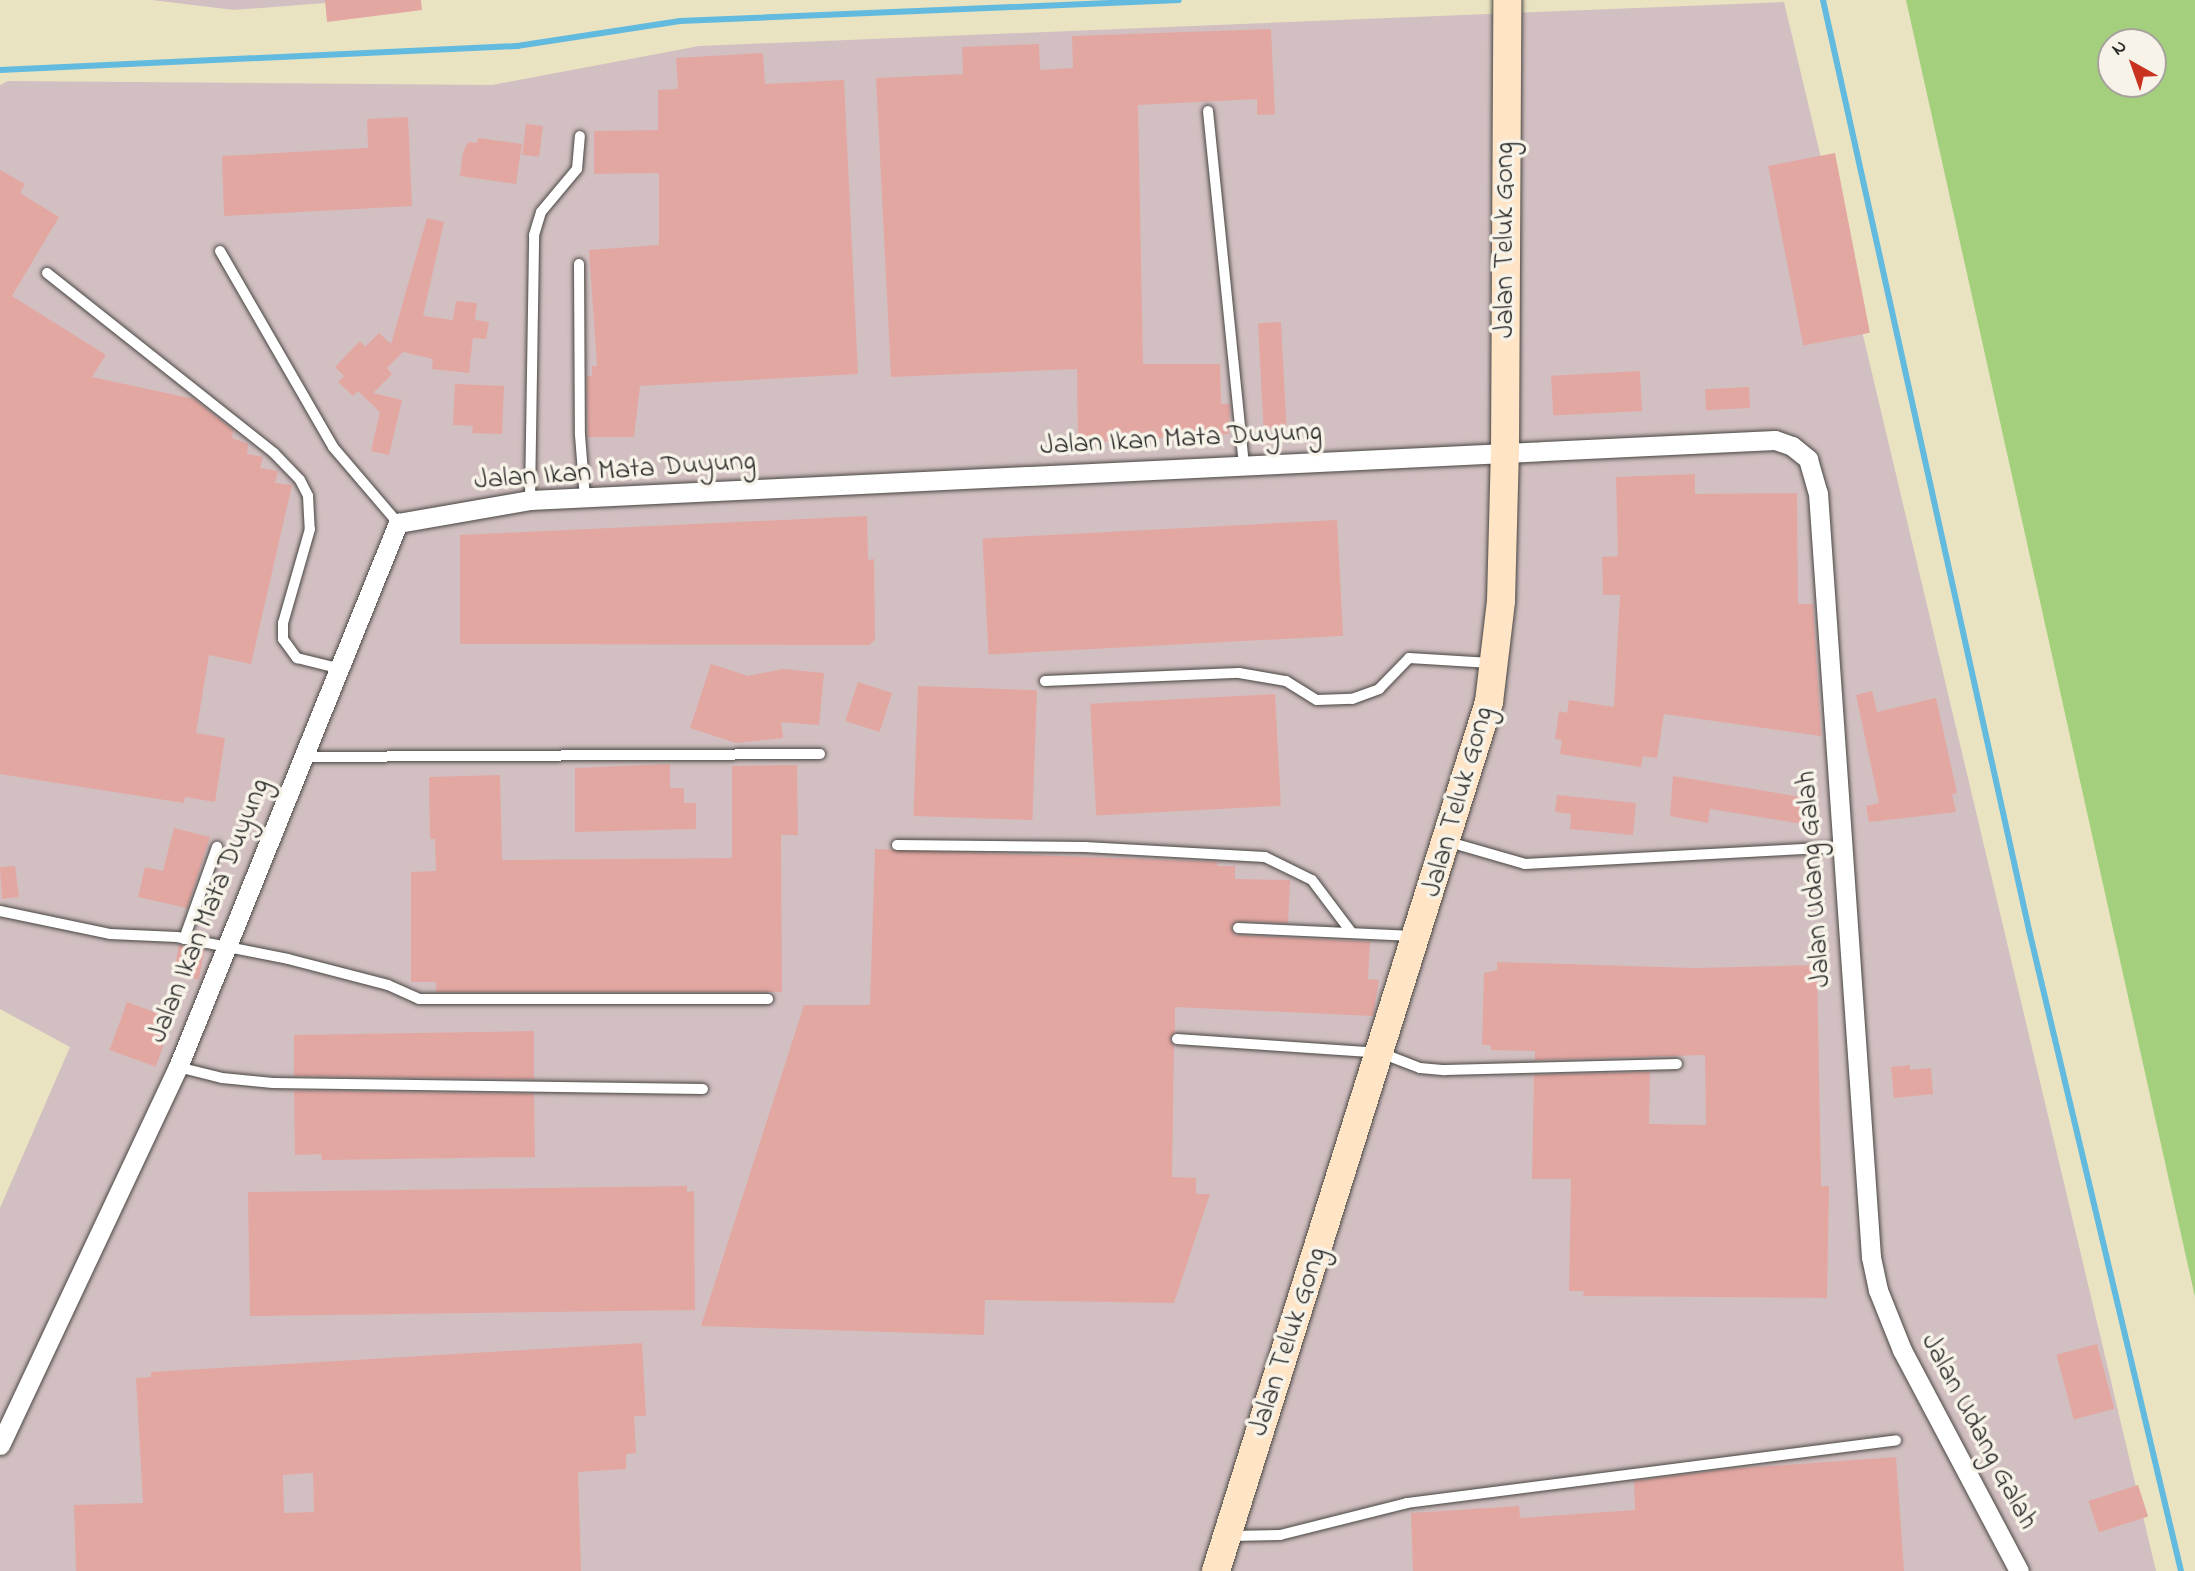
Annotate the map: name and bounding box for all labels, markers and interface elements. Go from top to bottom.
north arrow [2097,28,2167,98]
text: N [2106,34,2133,63]
street label: Jalan Teluk Gong [1489,142,1523,338]
street label: Jalan Ikan Mata Duyung [1039,416,1323,464]
street label: Jalan Ikan Mata Duyung [473,445,757,499]
street label: Jalan Teluk Gong [1416,703,1502,901]
street label: Jalan Udang Galah [1791,770,1839,988]
street label: Jalan Ikan Mata Duyung [142,774,278,1048]
street label: Jalan Teluk Gong [1243,1243,1335,1441]
street label: Jalan Udang Galah [1912,1328,2044,1536]

